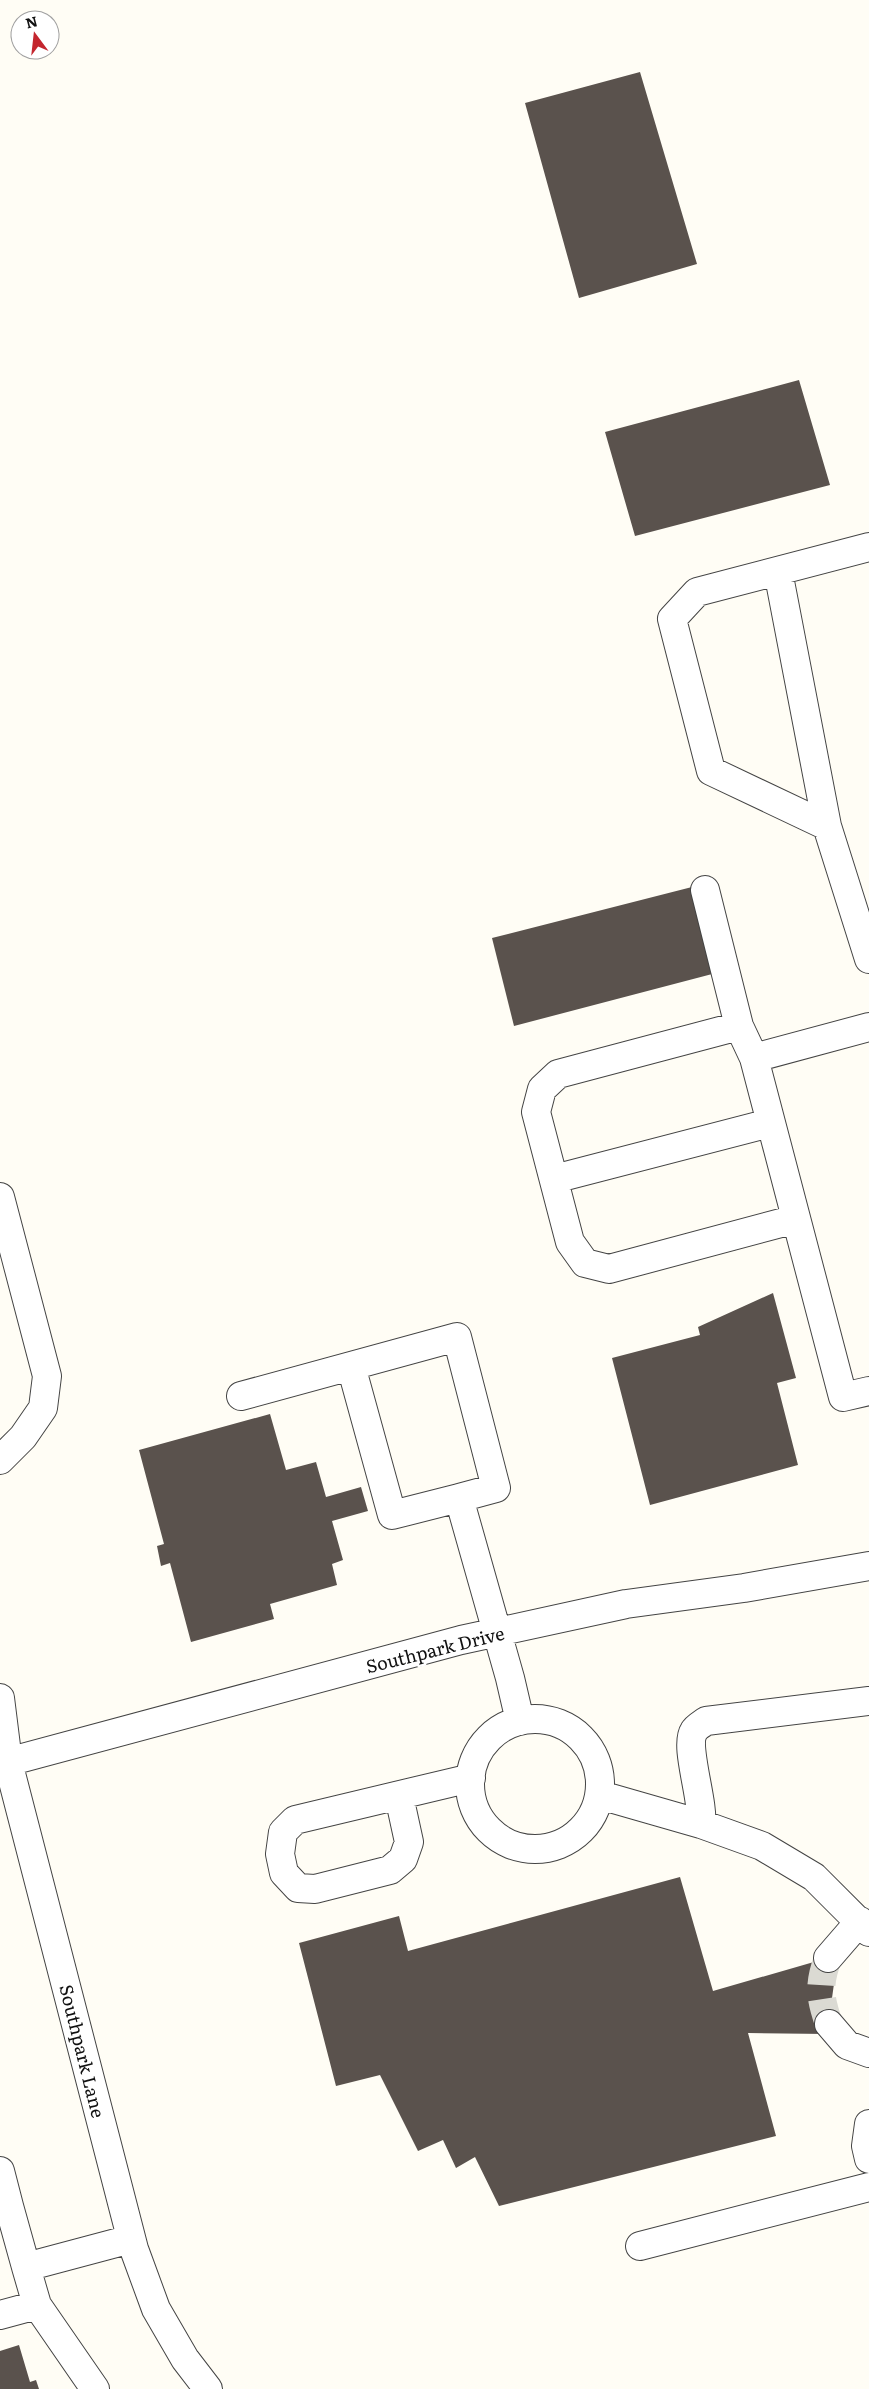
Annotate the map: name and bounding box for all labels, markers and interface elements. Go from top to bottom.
north arrow [10,10,60,60]
text: N [23,10,40,33]
street label: Southpark Drive [363,1619,507,1679]
street label: Southpark Lane [53,1981,113,2121]

